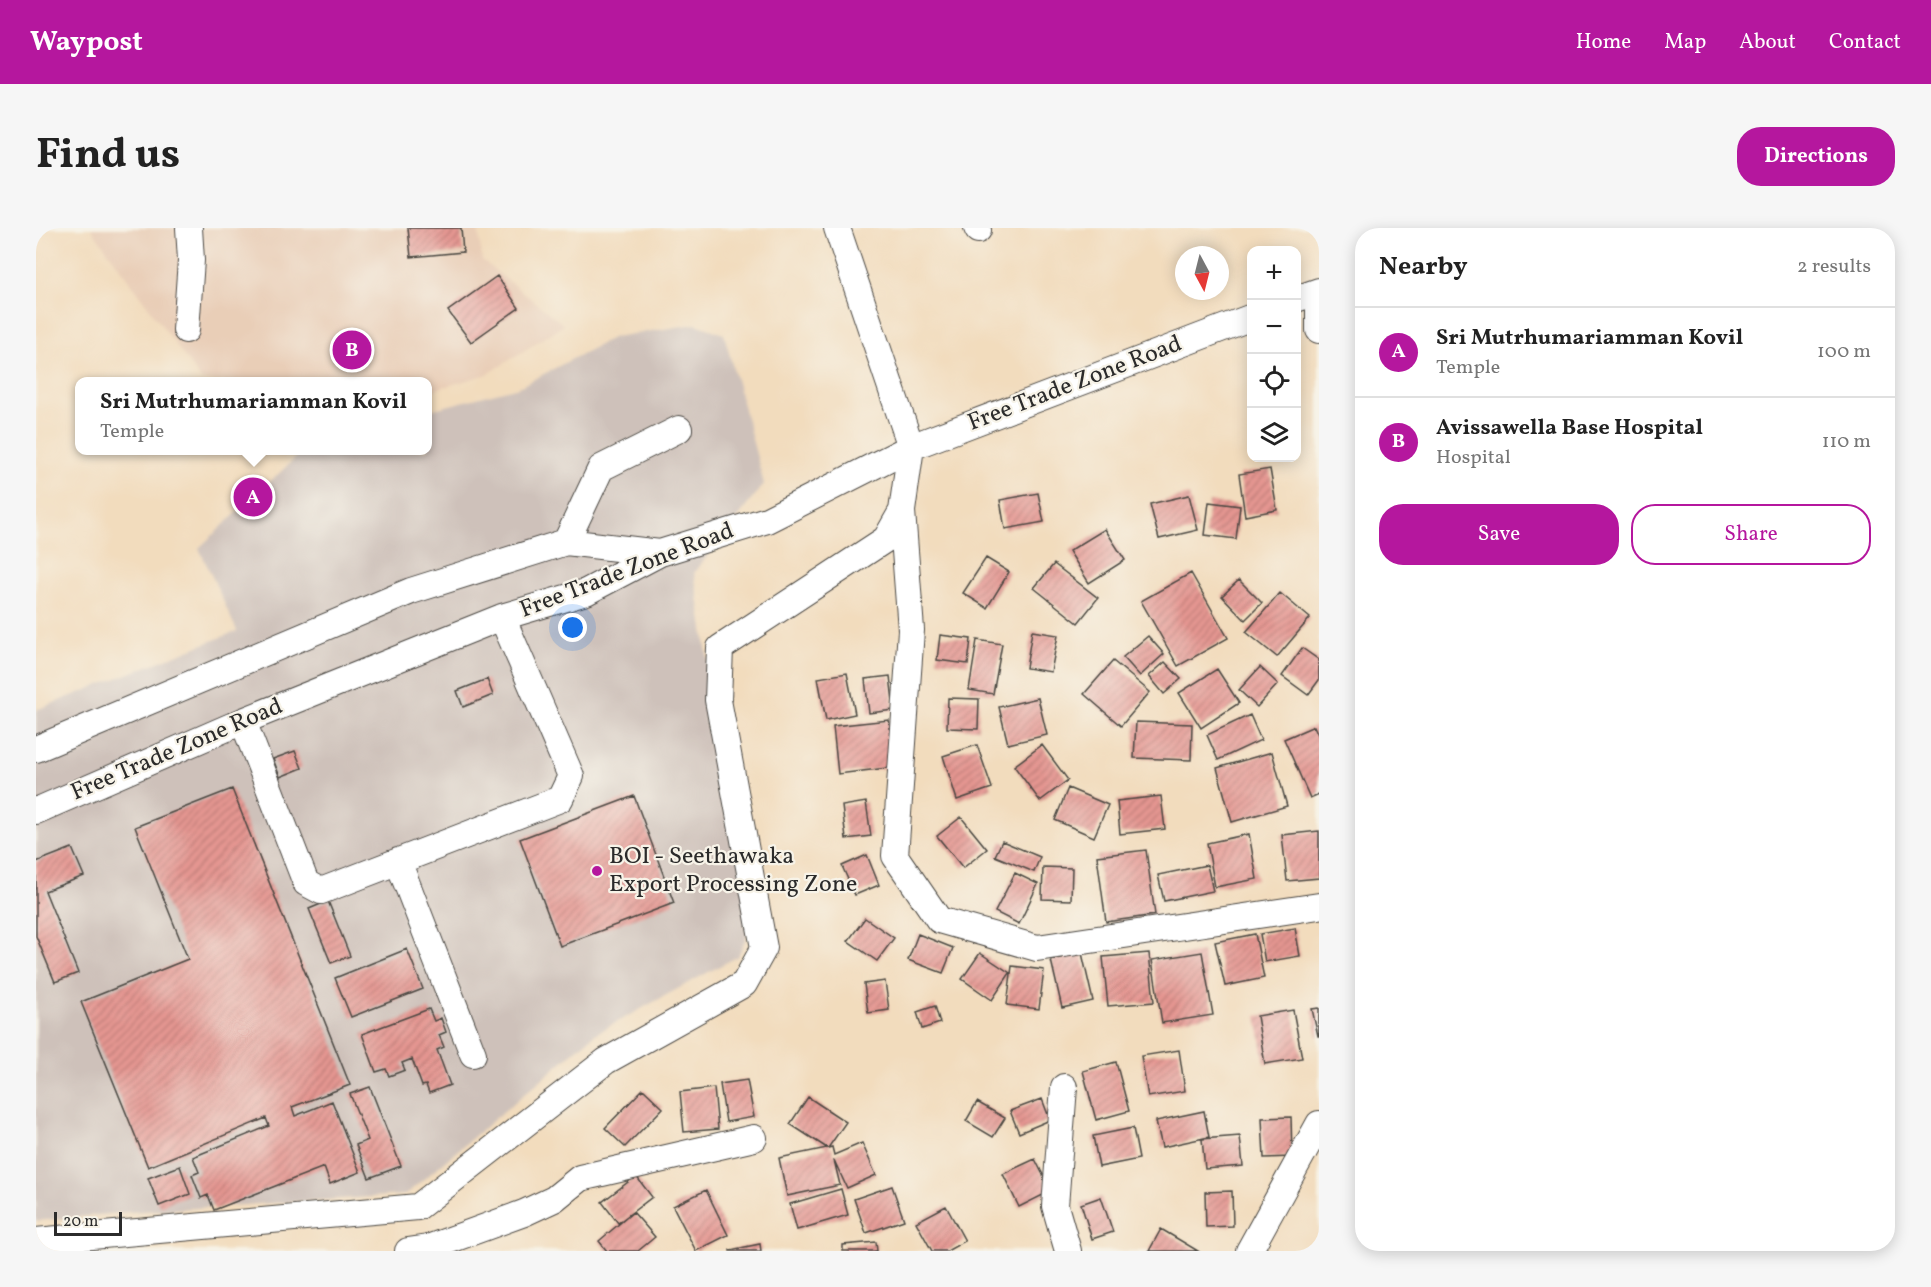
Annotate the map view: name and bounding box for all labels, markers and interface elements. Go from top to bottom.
text: Waypost [30,23,143,62]
text: Home [1576,28,1631,57]
text: Map [1664,28,1706,57]
text: About [1739,28,1796,57]
text: Contact [1829,28,1901,57]
text: Find us [36,127,180,186]
button: Directions [1737,127,1895,186]
north arrow [1175,246,1229,300]
map controls [1247,246,1301,462]
button: + [1247,246,1301,300]
text: Nearby [1379,249,1468,285]
text: 2 results [1797,253,1871,281]
button: − [1247,300,1301,354]
text: Sri Mutrhumariamman Kovil [1436,323,1743,354]
street label: Free Trade Zone Road [963,327,1187,441]
pin: B [332,328,372,372]
text: A [1391,338,1406,366]
text: 100 m [1817,338,1871,366]
button: locate [1247,354,1301,408]
text: Temple [1436,354,1500,382]
popup [75,377,432,455]
text: Sri Mutrhumariamman Kovil [100,387,407,418]
button: layers [1247,408,1301,462]
text: Avissawella Base Hospital [1436,413,1703,444]
text: Temple [100,418,164,446]
text: B [1392,428,1405,456]
text: 110 m [1822,428,1871,456]
text: Hospital [1436,444,1511,472]
pin: A [234,474,272,520]
button: Save [1379,504,1619,565]
button: Share [1631,504,1871,565]
street label: Free Trade Zone Road [515,514,739,628]
your location [558,613,587,642]
street label: Free Trade Zone Road [66,690,288,810]
place label: BOI - Seethawaka Export Processing Zone [609,840,857,902]
marker: BOI - Seethawaka Export Processing Zone [590,864,604,878]
scale bar [54,1209,122,1236]
text: 20 m [63,1211,98,1233]

